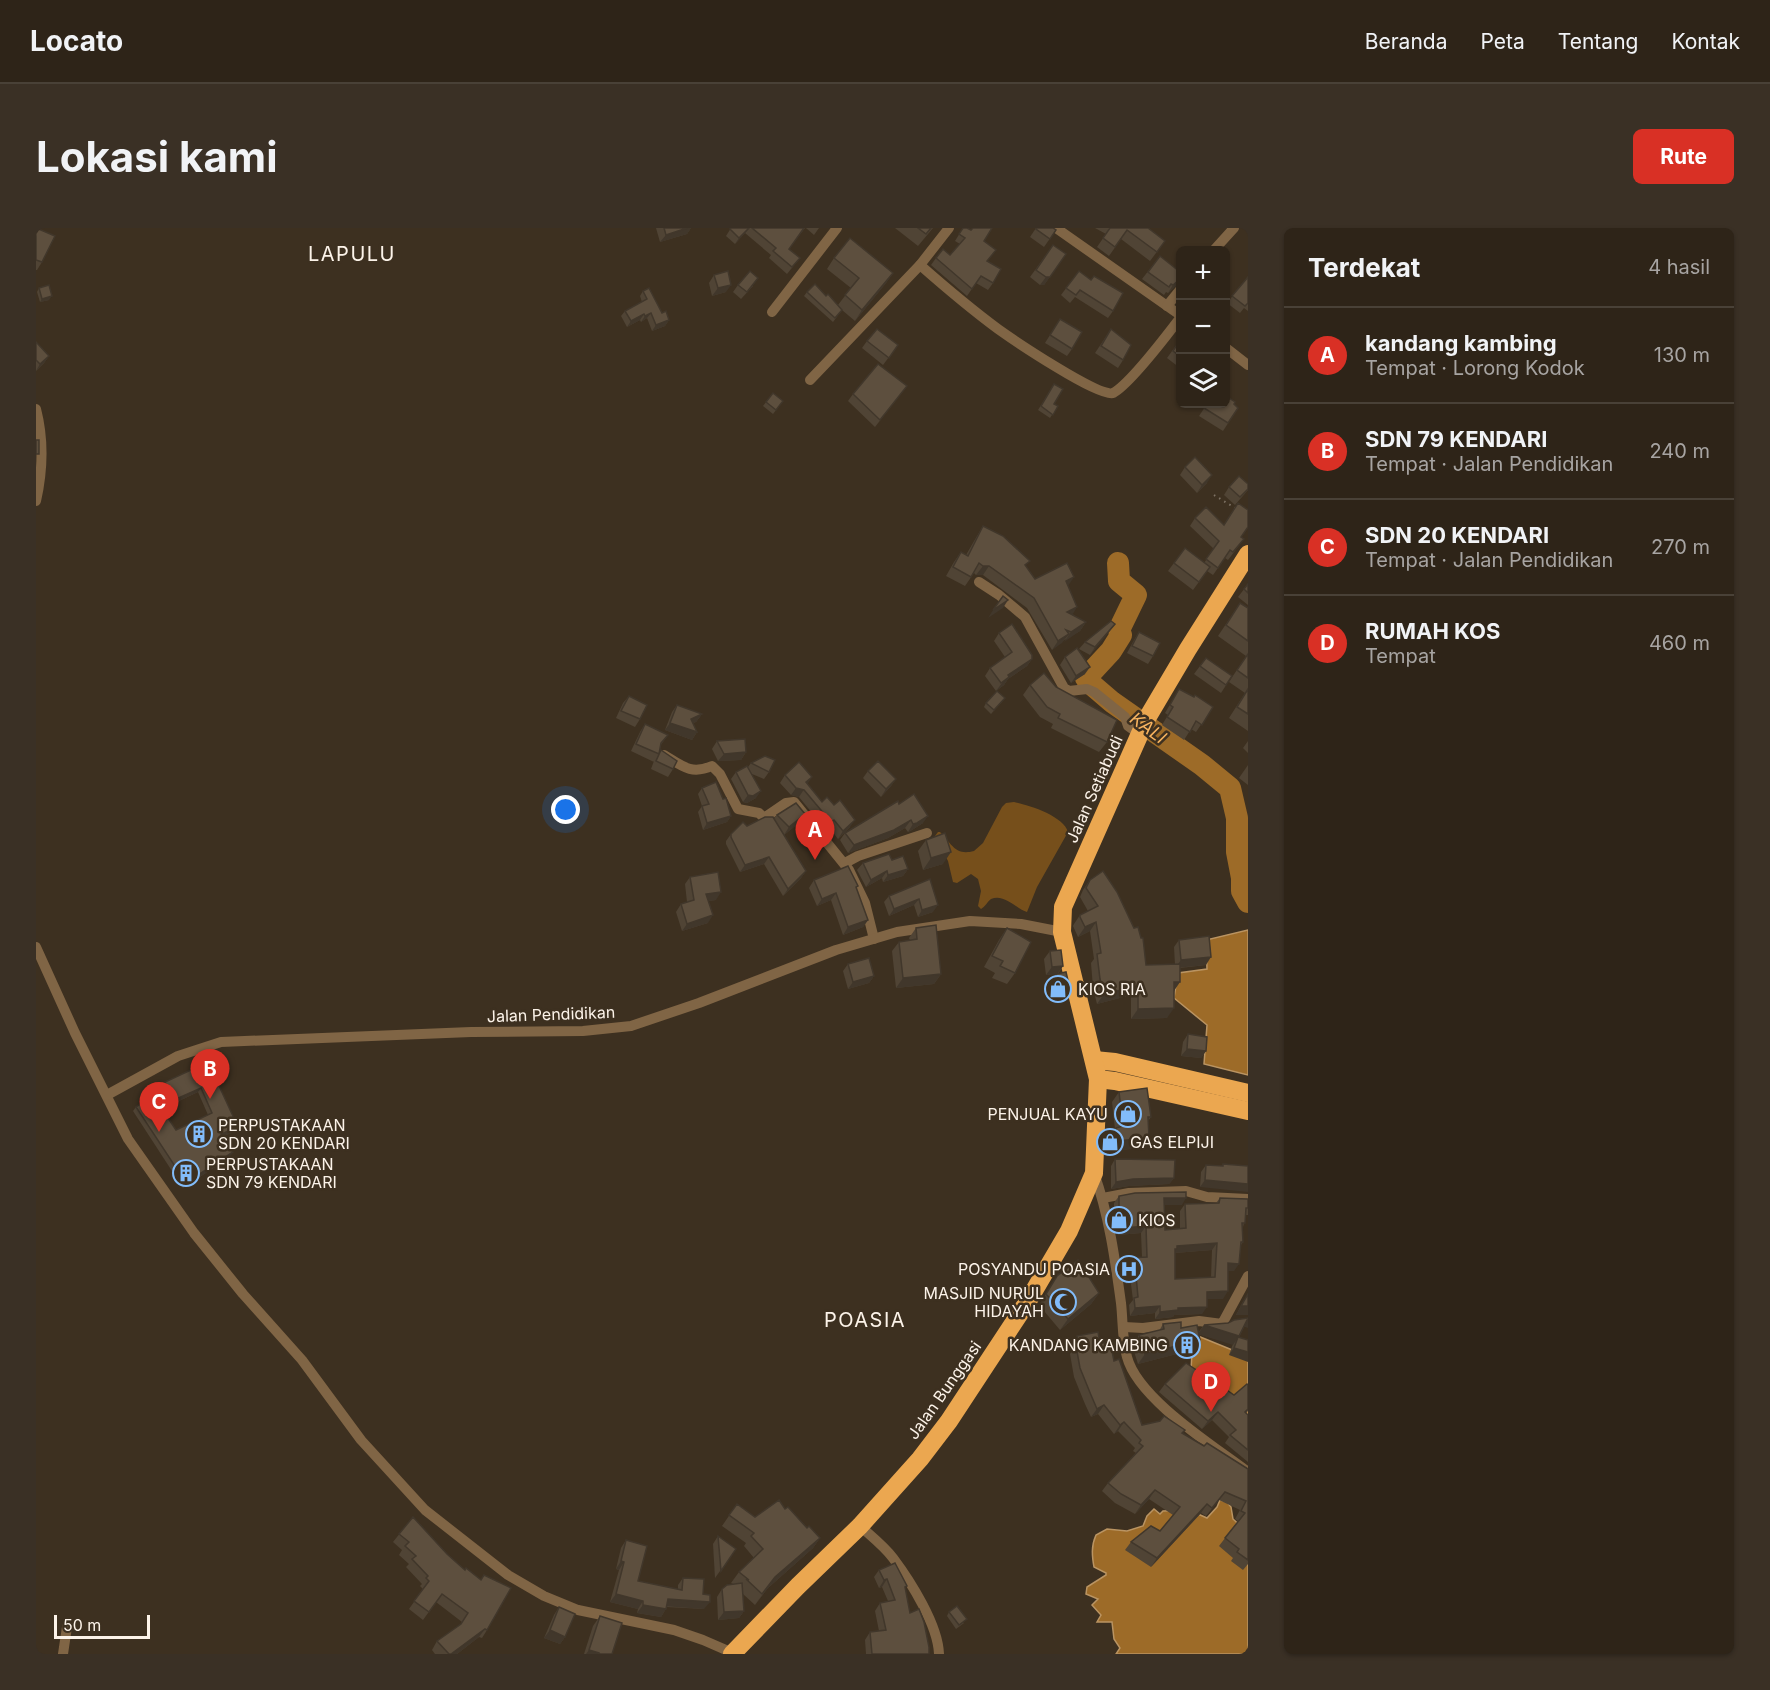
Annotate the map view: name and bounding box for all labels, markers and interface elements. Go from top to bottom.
text: Locato [30,24,123,58]
text: Beranda [1365,29,1447,54]
text: Peta [1480,29,1525,54]
text: Tentang [1558,29,1638,54]
text: Kontak [1671,29,1740,54]
button: Rute [1633,129,1734,184]
text: Lokasi kami [36,131,278,182]
district label: LAPULU [308,242,396,266]
map controls [1176,246,1230,408]
button: + [1176,246,1230,300]
text: Terdekat [1308,252,1420,283]
text: 4 hasil [1648,255,1710,279]
button: − [1176,300,1230,354]
text: kandang kambing [1365,330,1557,356]
text: A [1320,343,1335,367]
text: 130 m [1654,343,1710,367]
button: layers [1176,354,1230,408]
text: Tempat · Lorong Kodok [1365,356,1585,380]
text: SDN 79 KENDARI [1365,426,1547,452]
text: B [1321,439,1334,463]
text: 240 m [1649,439,1710,463]
text: Tempat · Jalan Pendidikan [1365,452,1613,476]
text: SDN 20 KENDARI [1365,522,1549,548]
text: C [1320,535,1335,559]
text: 270 m [1651,535,1710,559]
text: Tempat · Jalan Pendidikan [1365,548,1613,572]
text: RUMAH KOS [1365,618,1500,644]
text: D [1320,631,1335,655]
text: 460 m [1649,631,1710,655]
text: Tempat [1365,644,1436,668]
water label: KALI [1126,707,1171,748]
street label: Jalan Setiabudi [1061,732,1127,846]
your location [551,795,580,824]
pin: A [796,810,834,860]
shop icon: KIOS RIA [1043,974,1073,1004]
place label: KIOS RIA [1078,979,1146,999]
street label: Jalan Pendidikan [486,1002,616,1026]
pin: B [190,1050,230,1099]
pin: C [140,1082,178,1132]
shop icon: PENJUAL KAYU [1113,1099,1143,1129]
place label: PENJUAL KAYU [987,1104,1108,1124]
place label: PERPUSTAKAAN SDN 20 KENDARI [218,1115,350,1153]
building icon: PERPUSTAKAAN SDN 20 KENDARI [184,1119,214,1149]
shop icon: GAS ELPIJI [1095,1127,1125,1157]
place label: GAS ELPIJI [1130,1132,1214,1152]
place label: PERPUSTAKAAN SDN 79 KENDARI [206,1154,337,1192]
building icon: PERPUSTAKAAN SDN 79 KENDARI [171,1158,201,1188]
shop icon: KIOS [1104,1205,1134,1235]
place label: KIOS [1138,1210,1176,1230]
hospital icon: POSYANDU POASIA [1114,1254,1144,1284]
place label: POSYANDU POASIA [958,1259,1110,1279]
place label: MASJID NURUL HIDAYAH [924,1283,1044,1321]
mosque icon: MASJID NURUL HIDAYAH [1048,1287,1078,1317]
district label: POASIA [824,1308,906,1332]
building icon: KANDANG KAMBING [1172,1330,1202,1360]
place label: KANDANG KAMBING [1009,1335,1168,1355]
street label: Jalan Bunggasi [903,1337,985,1443]
pin: D [1192,1362,1230,1412]
scale bar [54,1612,150,1640]
text: 50 m [63,1615,101,1635]

